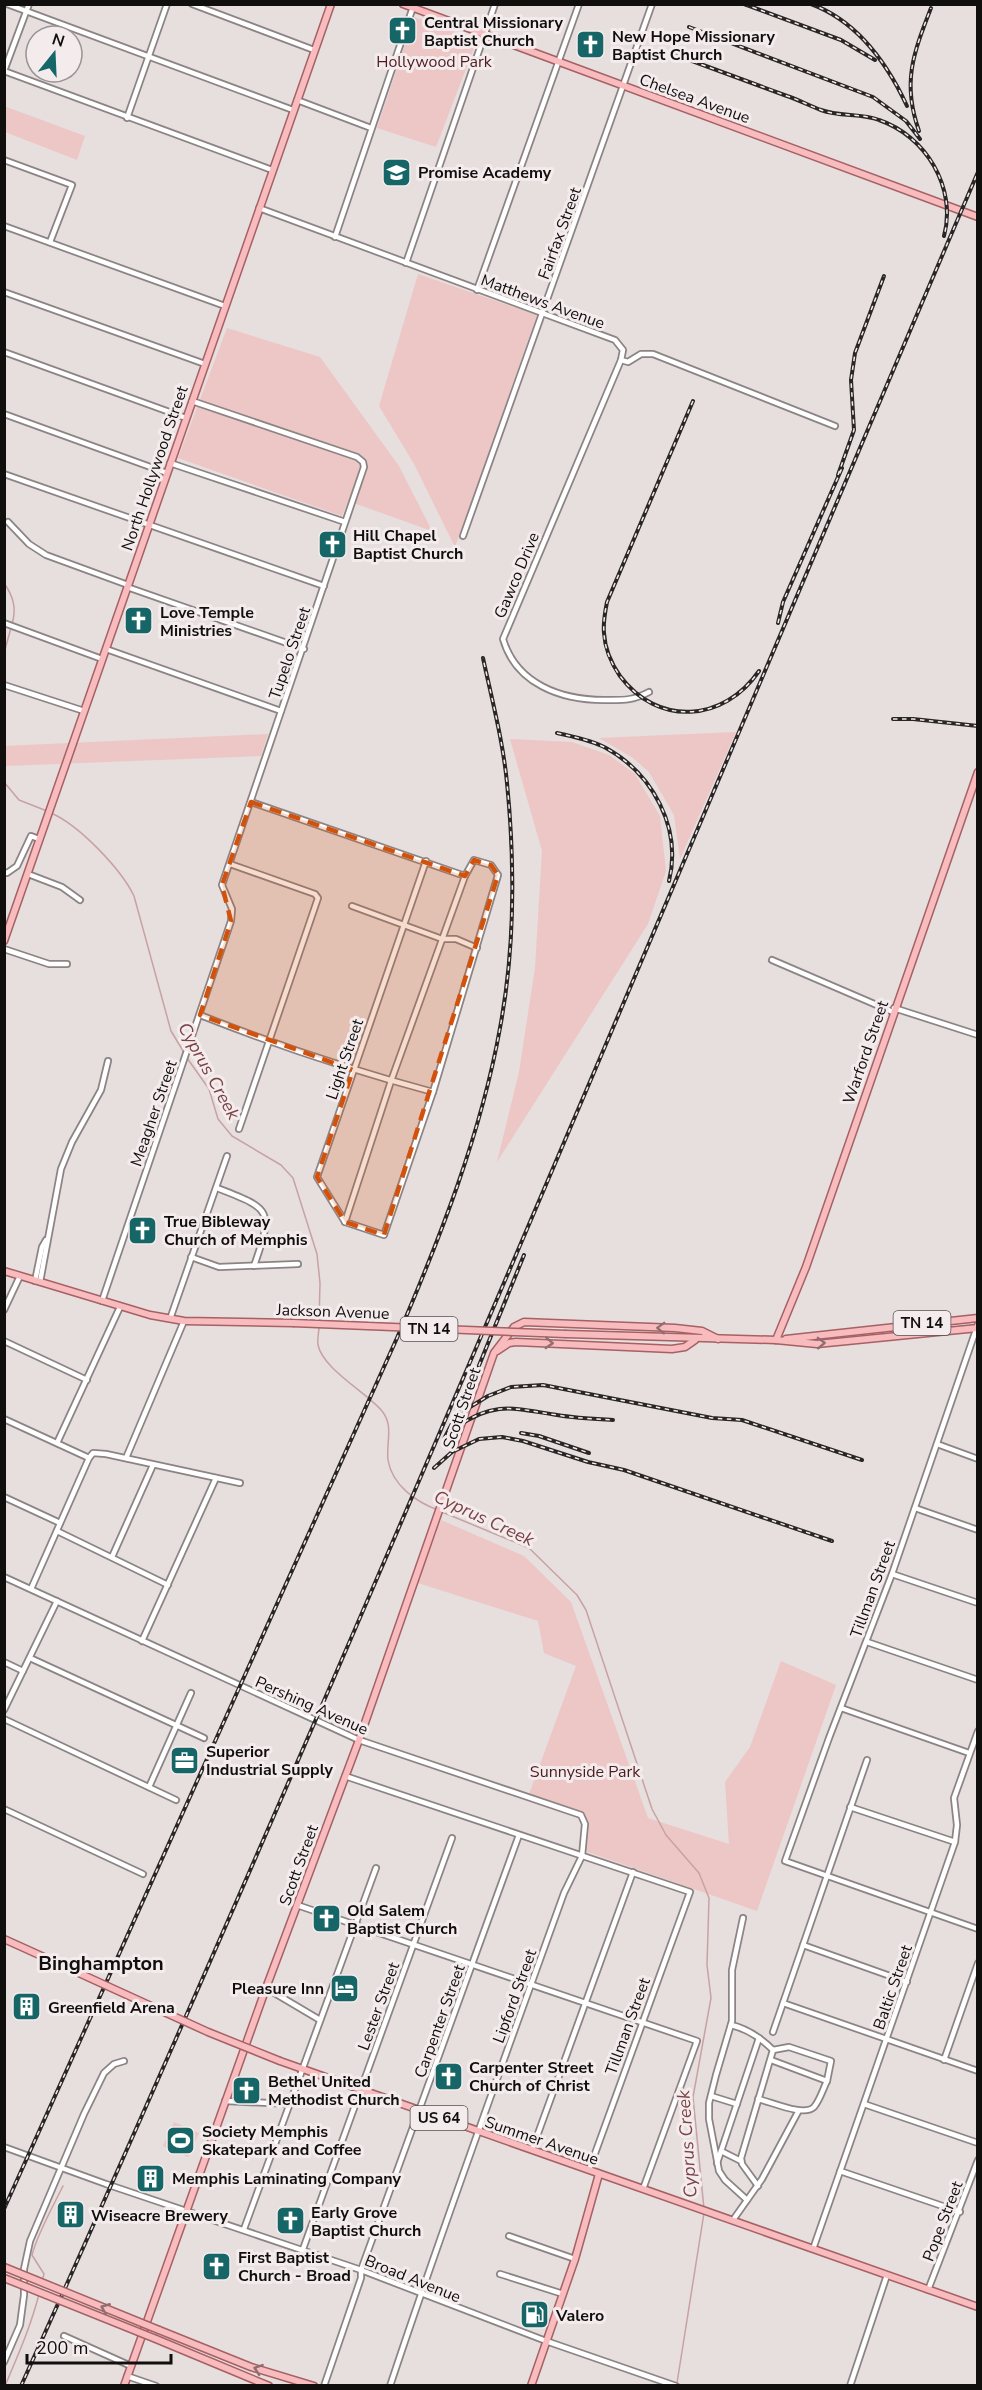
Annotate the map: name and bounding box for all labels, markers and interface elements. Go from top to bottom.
place label: Central Missionary Baptist Church [424,12,564,52]
church icon: Central Missionary Baptist Church [387,15,419,47]
north arrow [24,24,84,84]
place label: New Hope Missionary Baptist Church [612,26,775,66]
text: N [49,28,67,53]
church icon: New Hope Missionary Baptist Church [575,29,607,61]
park label: Hollywood Park [376,51,493,73]
street label: Chelsea Avenue [636,69,753,129]
school or university icon: Promise Academy [381,156,413,188]
place label: Promise Academy [418,162,552,184]
street label: Fairfax Street [533,184,587,283]
street label: Matthews Avenue [478,269,608,335]
street label: North Hollywood Street [116,383,194,554]
place label: Hill Chapel Baptist Church [353,525,463,565]
church icon: Hill Chapel Baptist Church [316,528,348,560]
street label: Gawco Drive [489,529,545,622]
place label: Love Temple Ministries [160,602,254,642]
street label: Tupelo Street [264,604,316,703]
church icon: Love Temple Ministries [123,605,155,637]
street label: Warford Street [838,997,894,1107]
street label: Light Street [321,1016,369,1103]
water label: Cyprus Creek [172,1018,246,1125]
street label: Meagher Street [125,1057,183,1169]
place label: True Bibleway Church of Memphis [164,1211,308,1251]
church icon: True Bibleway Church of Memphis [127,1214,159,1246]
street label: Jackson Avenue [275,1299,390,1325]
road number: TN 14 [894,1311,950,1335]
road number: TN 14 [400,1317,458,1341]
one-way arrow [657,1321,666,1334]
one-way arrow [545,1337,554,1350]
one-way arrow [817,1337,826,1350]
street label: Scott Street [438,1364,486,1452]
water label: Cyprus Creek [430,1484,539,1552]
street label: Tillman Street [845,1537,901,1641]
street label: Pershing Avenue [252,1671,372,1741]
place label: Superior Industrial Supply [206,1741,334,1781]
office icon: Superior Industrial Supply [169,1744,201,1776]
park label: Sunnyside Park [530,1761,641,1783]
street label: Scott Street [274,1821,324,1909]
place label: Old Salem Baptist Church [347,1900,457,1940]
church icon: Old Salem Baptist Church [310,1903,342,1935]
street label: Baltic Street [868,1942,918,2033]
street label: Lipford Street [488,1946,542,2046]
district label: Binghampton [38,1950,164,1977]
street label: Lester Street [353,1959,405,2053]
street label: Carpenter Street [409,1961,471,2081]
hotel icon: Pleasure Inn [329,1972,361,2004]
street label: Tillman Street [600,1974,656,2078]
place label: Pleasure Inn [232,1978,324,2000]
building icon: Greenfield Arena [11,1991,43,2023]
place label: Greenfield Arena [48,1997,175,2019]
place label: Carpenter Street Church of Christ [469,2057,594,2097]
church icon: Carpenter Street Church of Christ [432,2060,464,2092]
place label: Bethel United Methodist Church [268,2071,400,2111]
church icon: Bethel United Methodist Church [231,2074,263,2106]
water label: Cyprus Creek [671,2088,703,2199]
road number: US 64 [410,2106,468,2130]
street label: Summer Avenue [482,2111,602,2171]
place label: Society Memphis Skatepark and Coffee [202,2121,362,2161]
sports icon: Society Memphis Skatepark and Coffee [165,2124,197,2156]
building icon: Memphis Laminating Company [135,2162,167,2194]
place label: Memphis Laminating Company [172,2168,401,2190]
street label: Pope Street [918,2178,968,2265]
building icon: Wiseacre Brewery [54,2199,86,2231]
place label: Early Grove Baptist Church [311,2202,421,2242]
place label: Wiseacre Brewery [91,2205,228,2227]
church icon: Early Grove Baptist Church [274,2205,306,2237]
place label: First Baptist Church - Broad [238,2247,351,2287]
church icon: First Baptist Church - Broad [201,2250,233,2282]
street label: Broad Avenue [361,2250,464,2308]
fuel station icon: Valero [519,2299,551,2331]
one-way arrow [100,2303,111,2315]
place label: Valero [555,2305,604,2327]
scale bar [27,2327,171,2365]
text: 200 m [36,2336,88,2360]
one-way arrow [253,2364,264,2377]

